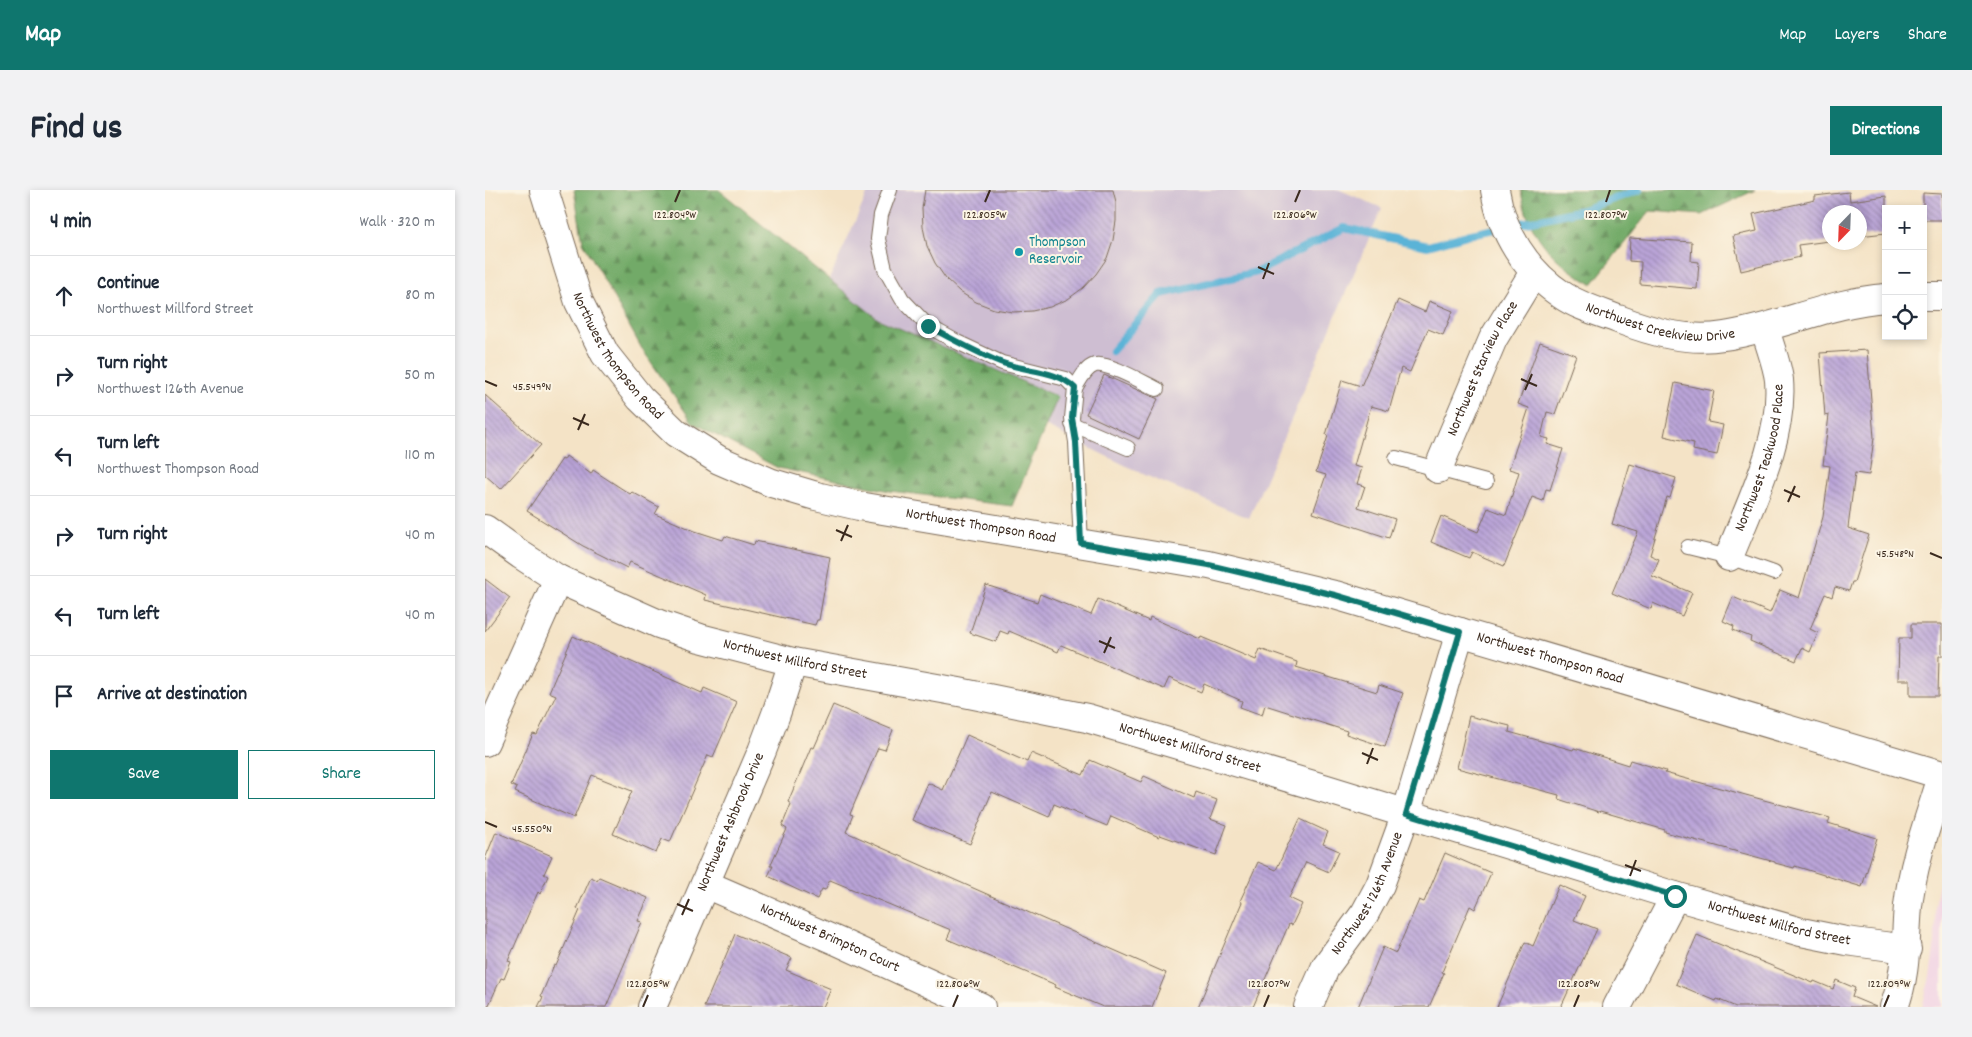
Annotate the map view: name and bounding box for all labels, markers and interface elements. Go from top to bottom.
text: Map [25,18,61,52]
text: Map [1779,23,1806,48]
text: Layers [1834,23,1880,48]
text: Share [1908,23,1947,48]
text: Find us [30,105,122,155]
button: Directions [1830,106,1942,155]
north arrow [1822,205,1867,250]
map controls [1882,205,1927,340]
button: + [1882,205,1927,250]
text: 122.804°W [654,207,696,224]
text: 122.805°W [964,207,1006,224]
text: 122.806°W [1273,207,1317,224]
text: 122.807°W [1585,207,1627,224]
text: 4 min [50,208,92,238]
text: Walk · 320 m [359,211,435,234]
place label: Thompson Reservoir [1029,232,1086,271]
marker: Thompson Reservoir [1013,246,1025,258]
button: − [1882,250,1927,295]
text: Continue [97,271,159,298]
icon: ahead [50,282,78,310]
text: 80 m [405,284,435,307]
street label: Northwest Thompson Road [566,290,668,426]
button: locate [1882,295,1927,340]
street label: Northwest Starview Place [1442,297,1525,440]
street label: Northwest Creekview Drive [1582,297,1737,349]
text: Northwest Millford Street [97,298,254,321]
route end [917,315,940,338]
text: Turn right [97,351,168,378]
icon: right [50,362,78,390]
text: 50 m [404,364,435,387]
text: Northwest 126th Avenue [97,378,244,401]
text: 45.549°N [513,379,551,396]
street label: Northwest Teakwood Place [1730,383,1791,535]
text: Turn left [97,431,160,458]
icon: left [50,442,78,470]
text: 110 m [405,444,435,467]
text: Northwest Thompson Road [97,458,259,481]
street label: Northwest Thompson Road [904,503,1058,550]
icon: right [50,522,78,550]
text: Turn right [97,522,168,549]
text: 40 m [405,524,435,547]
text: 45.548°N [1876,546,1914,563]
icon: left [50,602,78,630]
text: Turn left [97,602,160,629]
text: 40 m [405,604,435,627]
street label: Northwest Thompson Road [1474,627,1626,691]
street label: Northwest Millford Street [721,633,869,686]
icon: arrive [50,682,78,710]
text: Arrive at destination [97,682,247,709]
street label: Northwest Millford Street [1116,717,1264,780]
street label: Northwest Ashbrook Drive [692,749,771,895]
button: Save [50,750,238,799]
button: Share [248,750,435,799]
text: 45.550°N [512,821,552,838]
street label: Northwest 126th Avenue [1326,829,1410,960]
route start [1664,885,1687,908]
street label: Northwest Millford Street [1705,895,1852,953]
street label: Northwest Brimpton Court [756,898,903,979]
text: 122.805°W [627,976,669,993]
text: 122.806°W [936,976,980,993]
text: 122.807°W [1248,976,1290,993]
text: 122.808°W [1558,976,1600,993]
text: 122.809°W [1868,976,1910,993]

